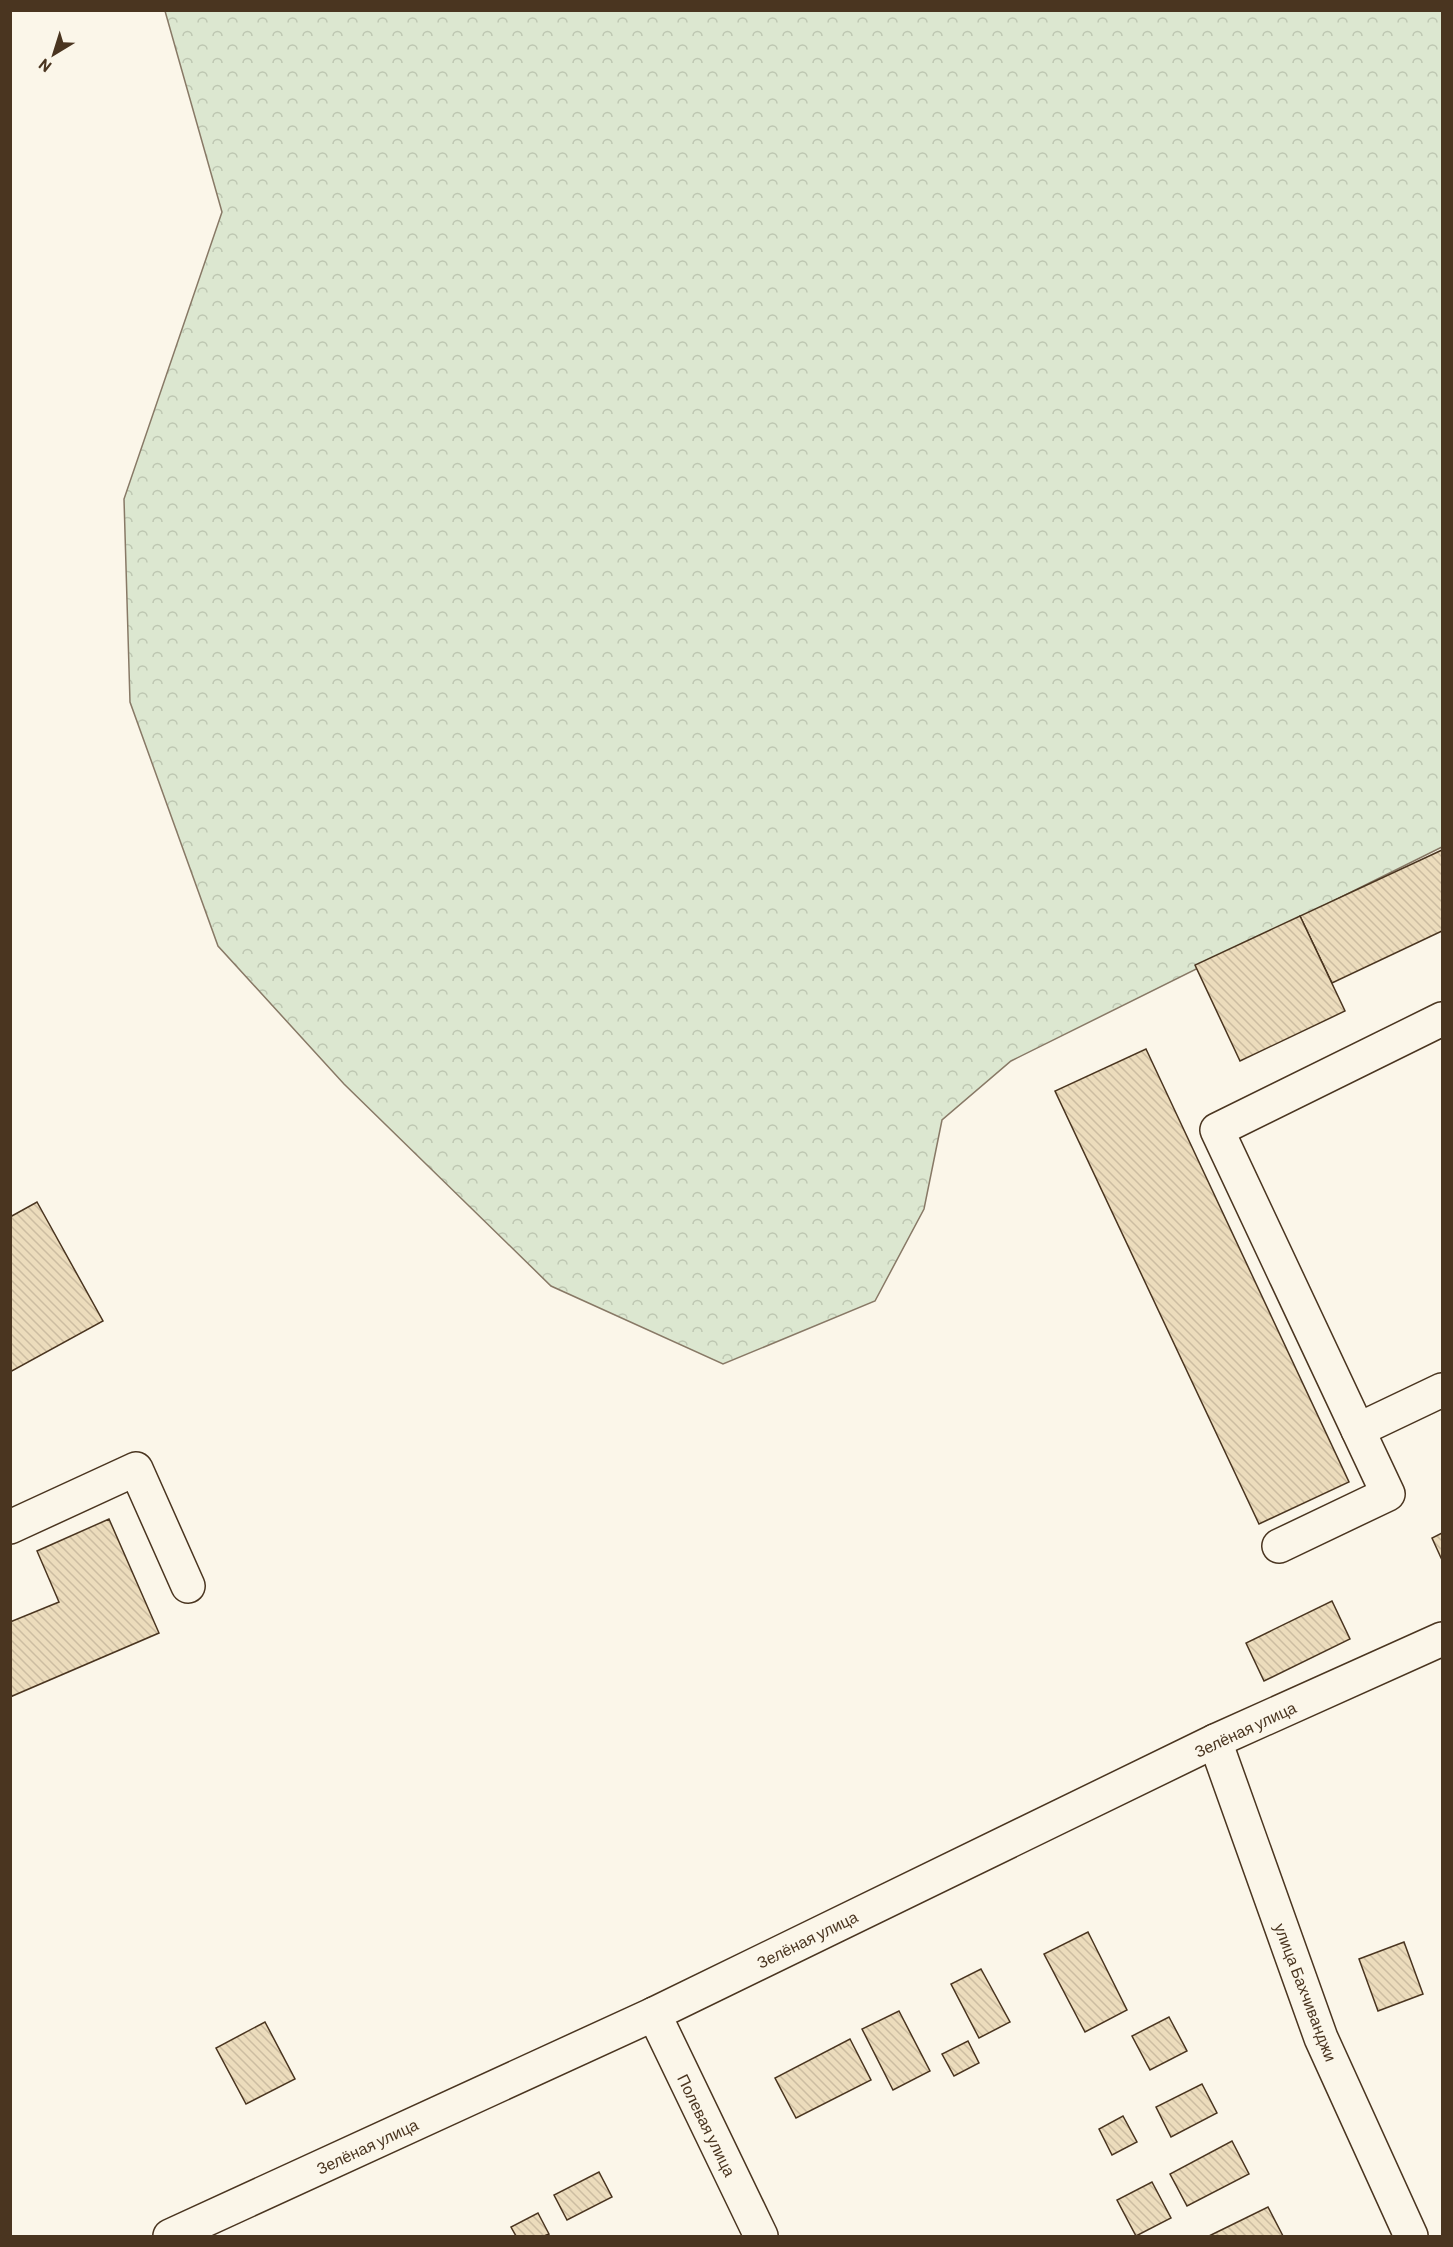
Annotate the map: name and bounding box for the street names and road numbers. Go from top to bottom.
street label: Зелёная улица [1191,1697,1299,1761]
street label: Зелёная улица [753,1906,861,1972]
street label: улица Бахчиванджи [1271,1920,1341,2064]
street label: Полевая улица [674,2071,740,2179]
street label: Зелёная улица [313,2114,421,2178]

